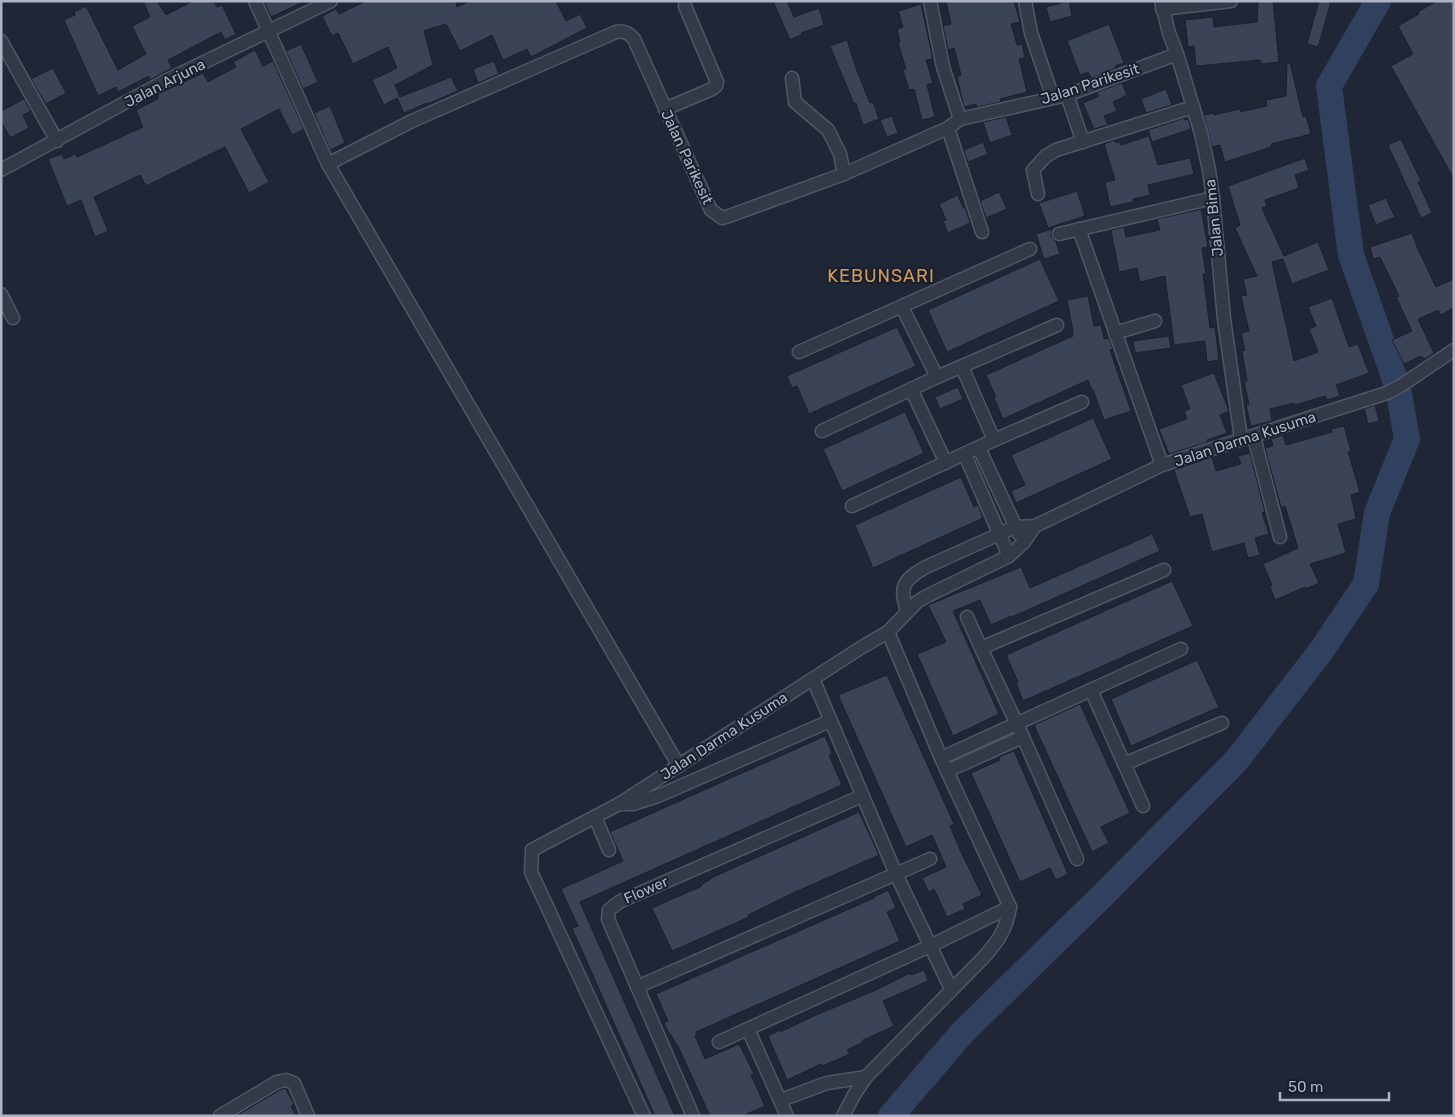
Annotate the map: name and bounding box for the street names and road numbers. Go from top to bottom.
street label: Jalan Arjuna [122,55,208,111]
street label: Jalan Parikesit [1039,60,1142,108]
street label: Jalan Parikesit [657,107,717,207]
street label: Jalan Bima [1201,178,1227,258]
street label: Jalan Darma Kusuma [1172,408,1318,470]
street label: Jalan Darma Kusuma [657,688,791,784]
street label: Flower [621,872,671,908]

